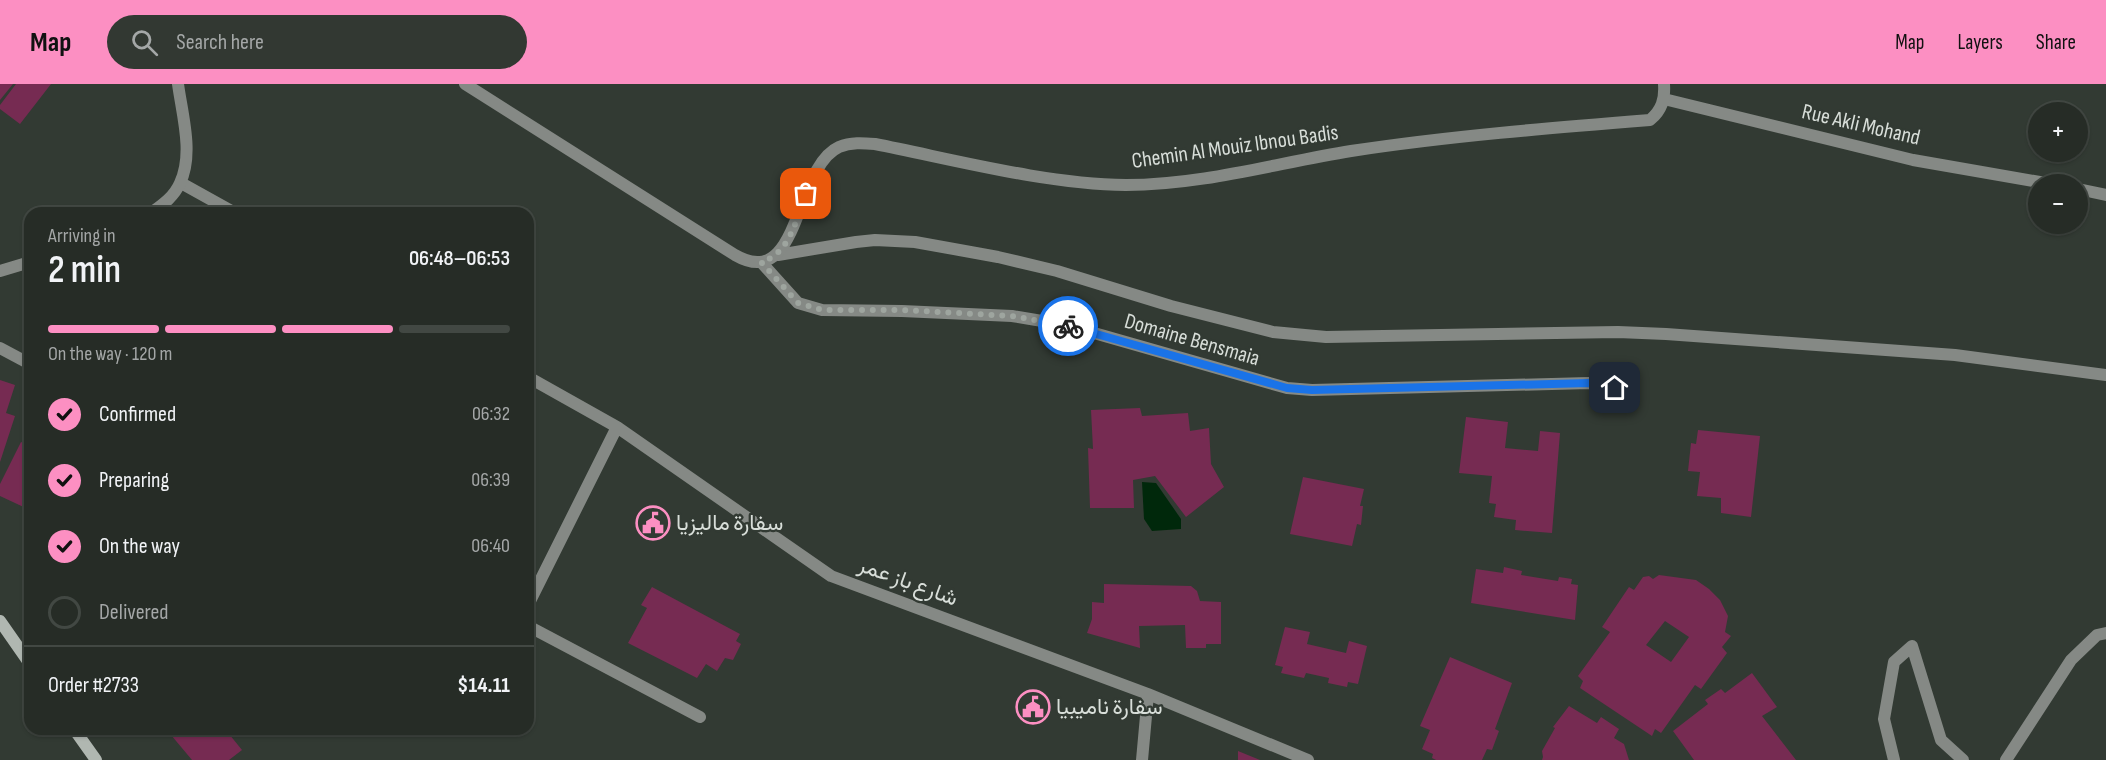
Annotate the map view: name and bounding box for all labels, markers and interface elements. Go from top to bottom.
search box [107,15,527,69]
text: Map [30,26,71,59]
icon: search [128,26,161,59]
text: Search here [176,29,264,56]
text: Map [1895,30,1924,55]
text: Layers [1957,30,2003,55]
text: Share [2036,30,2076,55]
street label: Rue Akli Mohand [1799,98,1923,152]
map controls [2028,102,2088,234]
button: + [2028,102,2088,162]
street label: Chemin Al Mouiz Ibnou Badis [1130,119,1340,175]
pin [780,168,831,219]
button: − [2028,174,2088,234]
icon: bag [789,177,822,210]
text: Arriving in [48,224,116,248]
text: 06:48–06:53 [409,245,510,272]
text: 2 min [48,247,121,294]
courier [1038,296,1098,356]
street label: Domaine Bensmaia [1121,308,1263,372]
icon: bike [1052,310,1085,343]
text: On the way · 120 m [48,342,172,366]
pin [1589,362,1640,413]
icon: home [1598,371,1631,404]
icon: check [48,398,81,431]
text: Confirmed [99,401,176,428]
text: 06:32 [472,402,510,426]
icon: check [48,464,81,497]
text: Preparing [99,467,169,494]
text: 06:39 [471,468,510,492]
public building icon: سفارة ماليزيا [635,505,671,541]
place label: سفارة ماليزيا [676,510,783,537]
icon: check [48,530,81,563]
text: On the way [99,533,180,560]
text: 06:40 [471,534,510,558]
street label: شارع باز عمر [854,551,961,612]
text: Delivered [99,599,168,626]
text: Order #2733 [48,672,139,699]
text: $14.11 [457,672,510,699]
public building icon: سفارة ناميبيا [1015,689,1051,725]
place label: سفارة ناميبيا [1056,694,1163,721]

